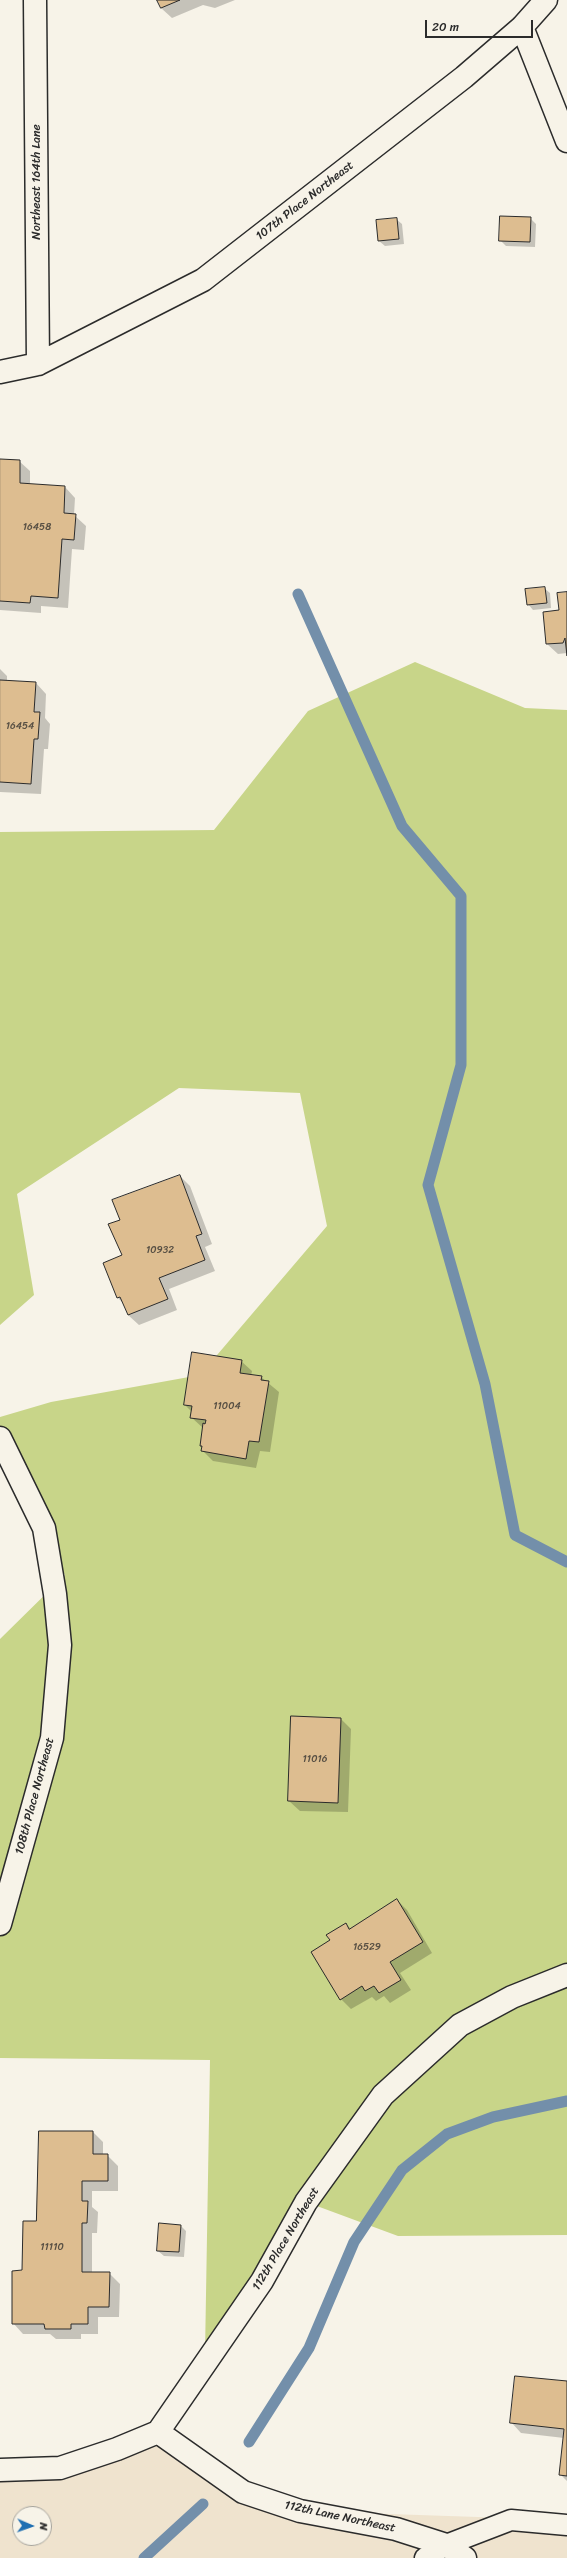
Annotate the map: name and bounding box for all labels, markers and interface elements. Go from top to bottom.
scale bar [427,12,535,38]
text: 20 m [432,16,459,38]
street label: Northeast 164th Lane [30,124,44,240]
street label: 107th Place Northeast [253,158,357,244]
house number: 16458 [23,521,51,533]
house number: 16454 [6,720,34,732]
house number: 10932 [146,1244,174,1256]
house number: 11004 [213,1400,241,1412]
street label: 108th Place Northeast [12,1736,58,1856]
house number: 11016 [303,1753,327,1765]
house number: 16529 [353,1941,381,1953]
street label: 112th Place Northeast [250,2185,322,2293]
house number: 11110 [40,2241,64,2253]
street label: 112th Lane Northeast [283,2498,397,2536]
north arrow [12,2506,52,2546]
text: N [34,2522,53,2531]

